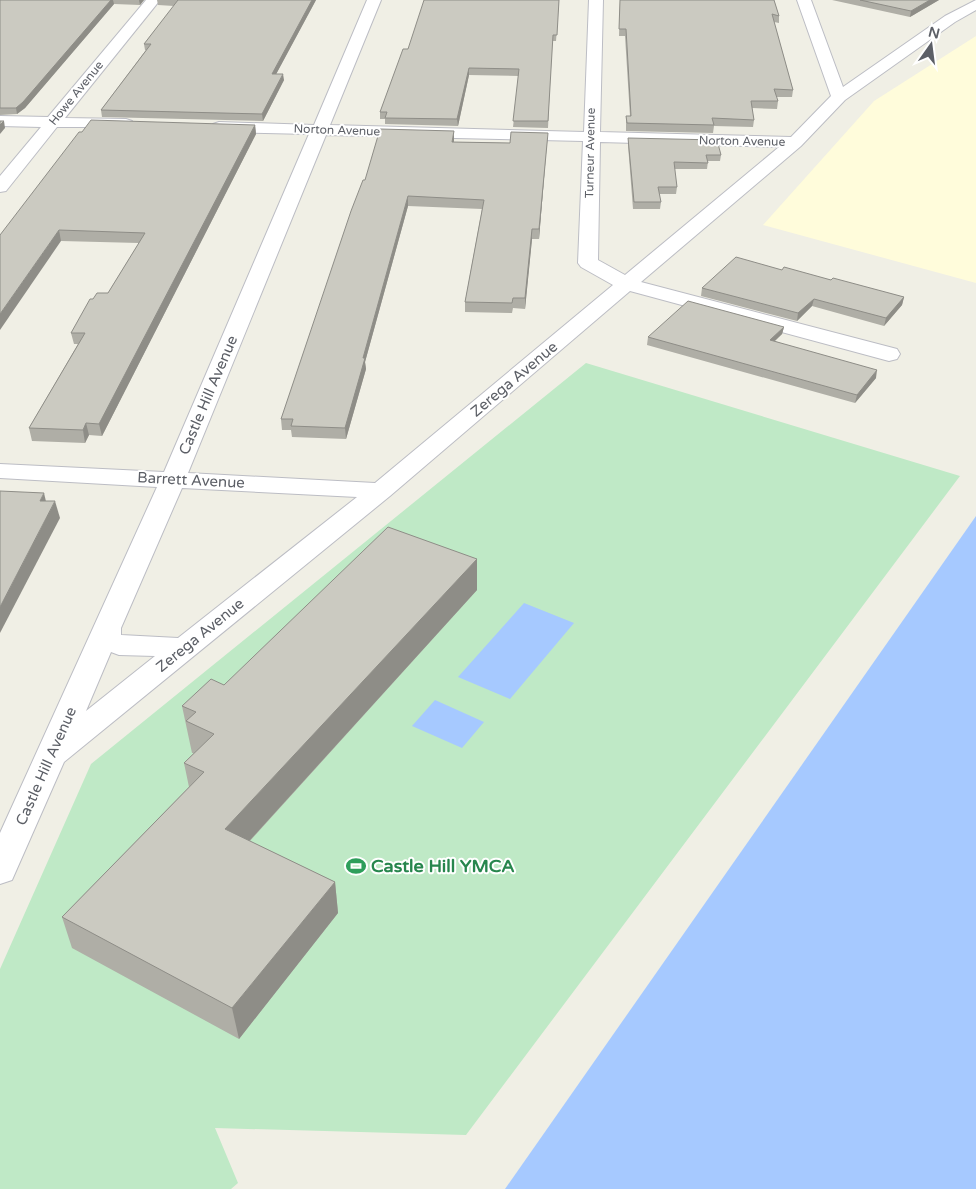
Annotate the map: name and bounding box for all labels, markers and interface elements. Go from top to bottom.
north arrow [906,20,956,70]
text: N [927,23,942,42]
street label: Howe Avenue [46,58,106,128]
street label: Turneur Avenue [582,107,598,198]
street label: Norton Avenue [294,121,381,139]
street label: Norton Avenue [699,133,786,149]
street label: Castle Hill Avenue [175,333,241,457]
street label: Zerega Avenue [467,338,561,420]
street label: Barrett Avenue [137,468,245,492]
street label: Zerega Avenue [153,594,247,676]
street label: Castle Hill Avenue [12,704,80,828]
sports icon: Castle Hill YMCA [345,855,367,877]
place label: Castle Hill YMCA [371,855,515,877]

